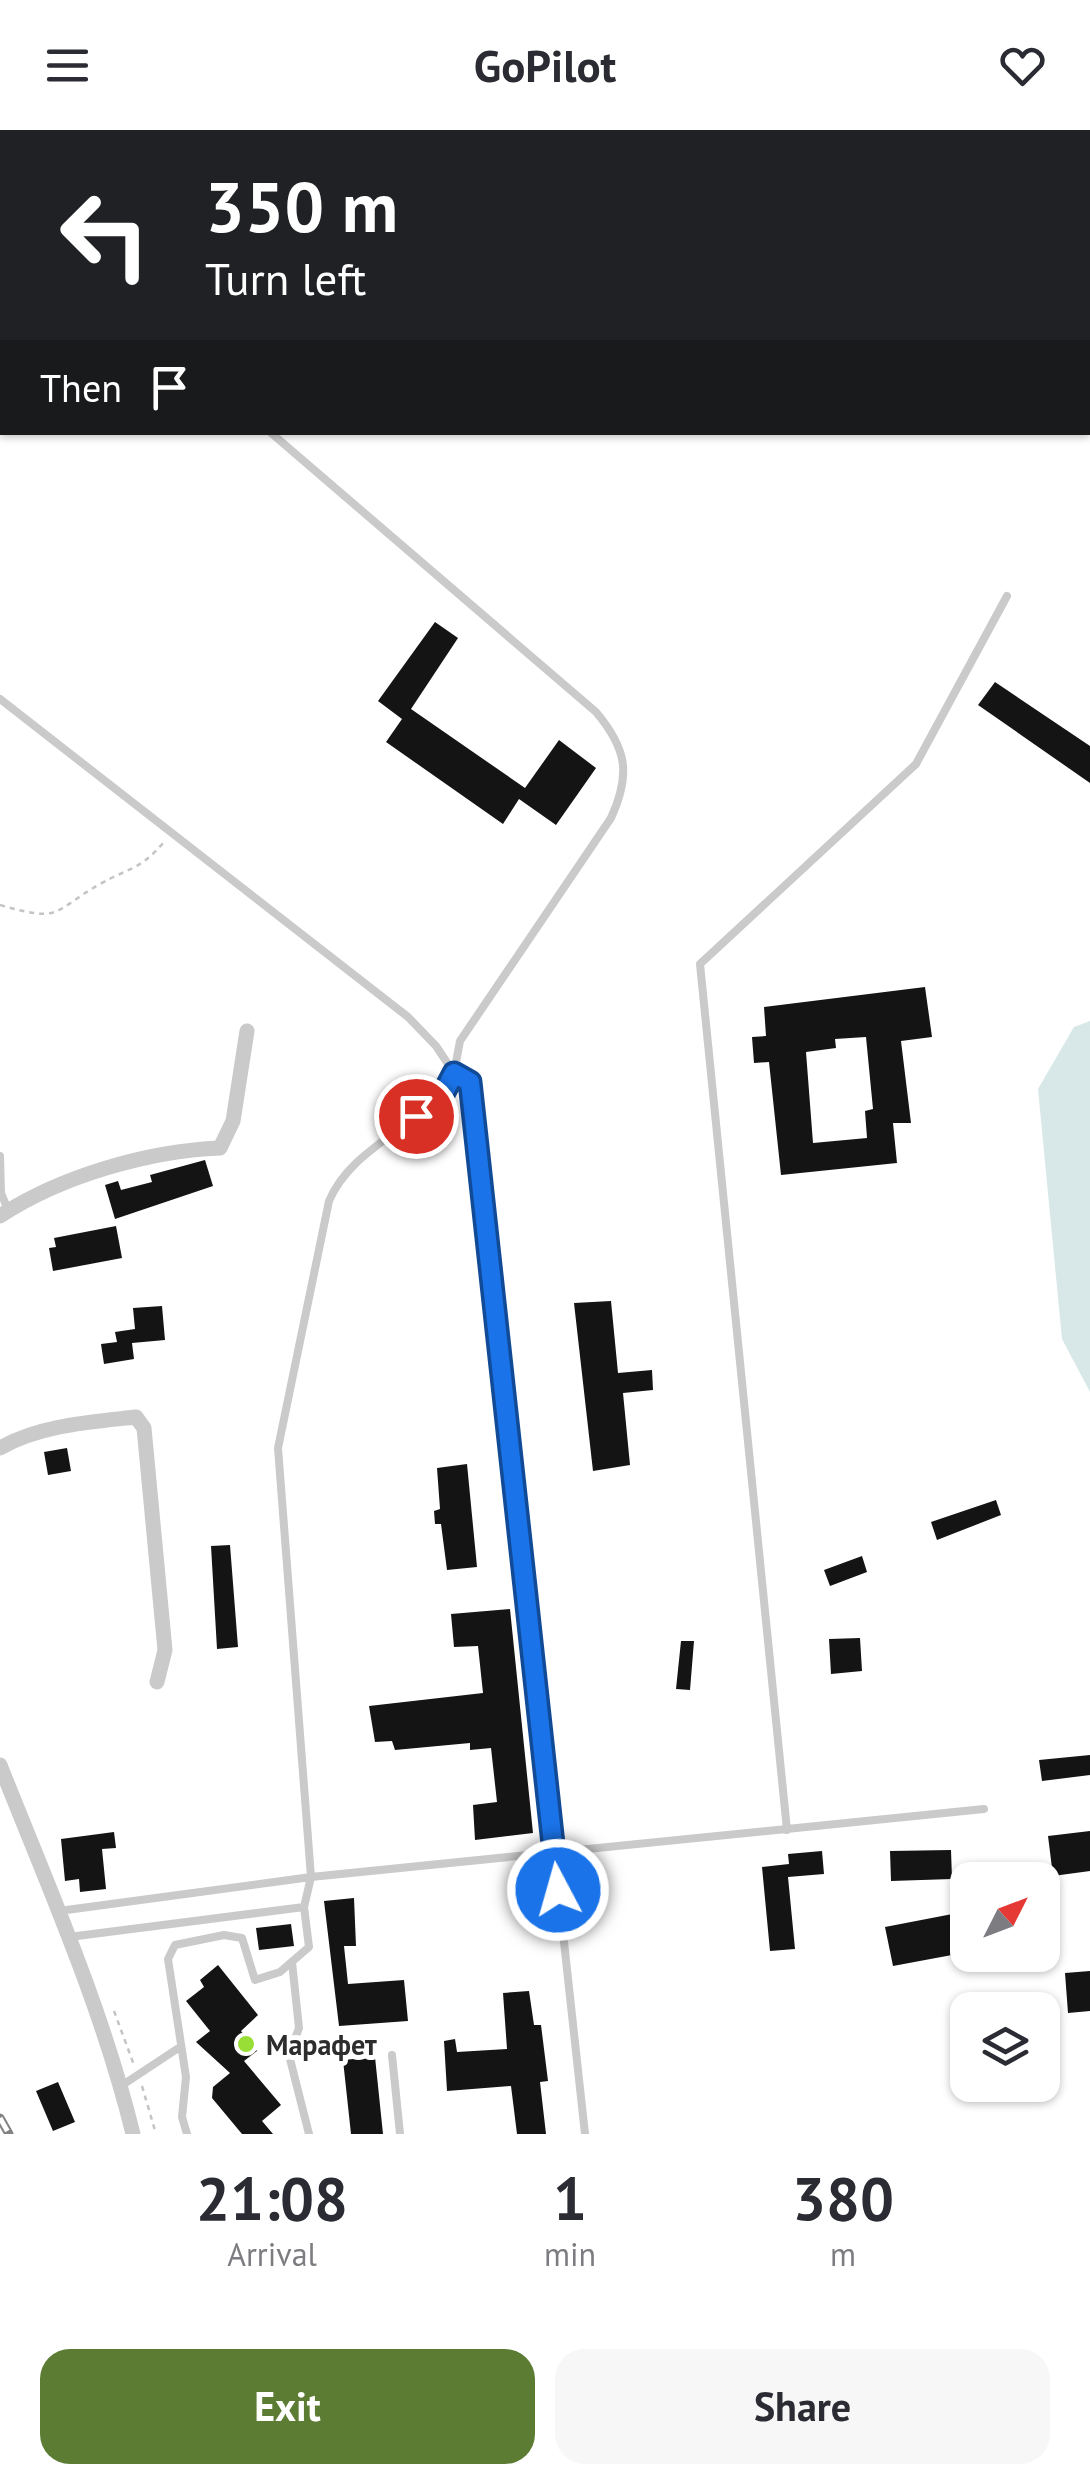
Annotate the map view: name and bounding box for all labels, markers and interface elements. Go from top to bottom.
text: GoPilot [474,36,616,94]
icon: menu [40,38,95,93]
icon: heart [995,38,1050,93]
text: 350 m [205,161,398,251]
icon: left [40,170,170,300]
text: Turn left [205,249,366,307]
icon: arrive [142,360,197,415]
text: Then [40,363,122,412]
pin [374,1074,459,1159]
icon: arrive [389,1089,444,1144]
position arrow [506,1838,610,1942]
north arrow [950,1862,1060,1972]
map controls [950,1862,1060,2102]
button: layers [950,1992,1060,2102]
place label: Марафет [266,2026,377,2063]
marker: Марафет [235,2033,257,2055]
text: 21:08 [196,2159,348,2237]
text: 1 [553,2159,587,2237]
text: 380 [792,2159,894,2237]
text: Arrival [227,2233,317,2275]
text: min [544,2233,596,2275]
text: m [830,2233,856,2275]
button: Exit [40,2349,535,2464]
button: Share [555,2349,1050,2464]

